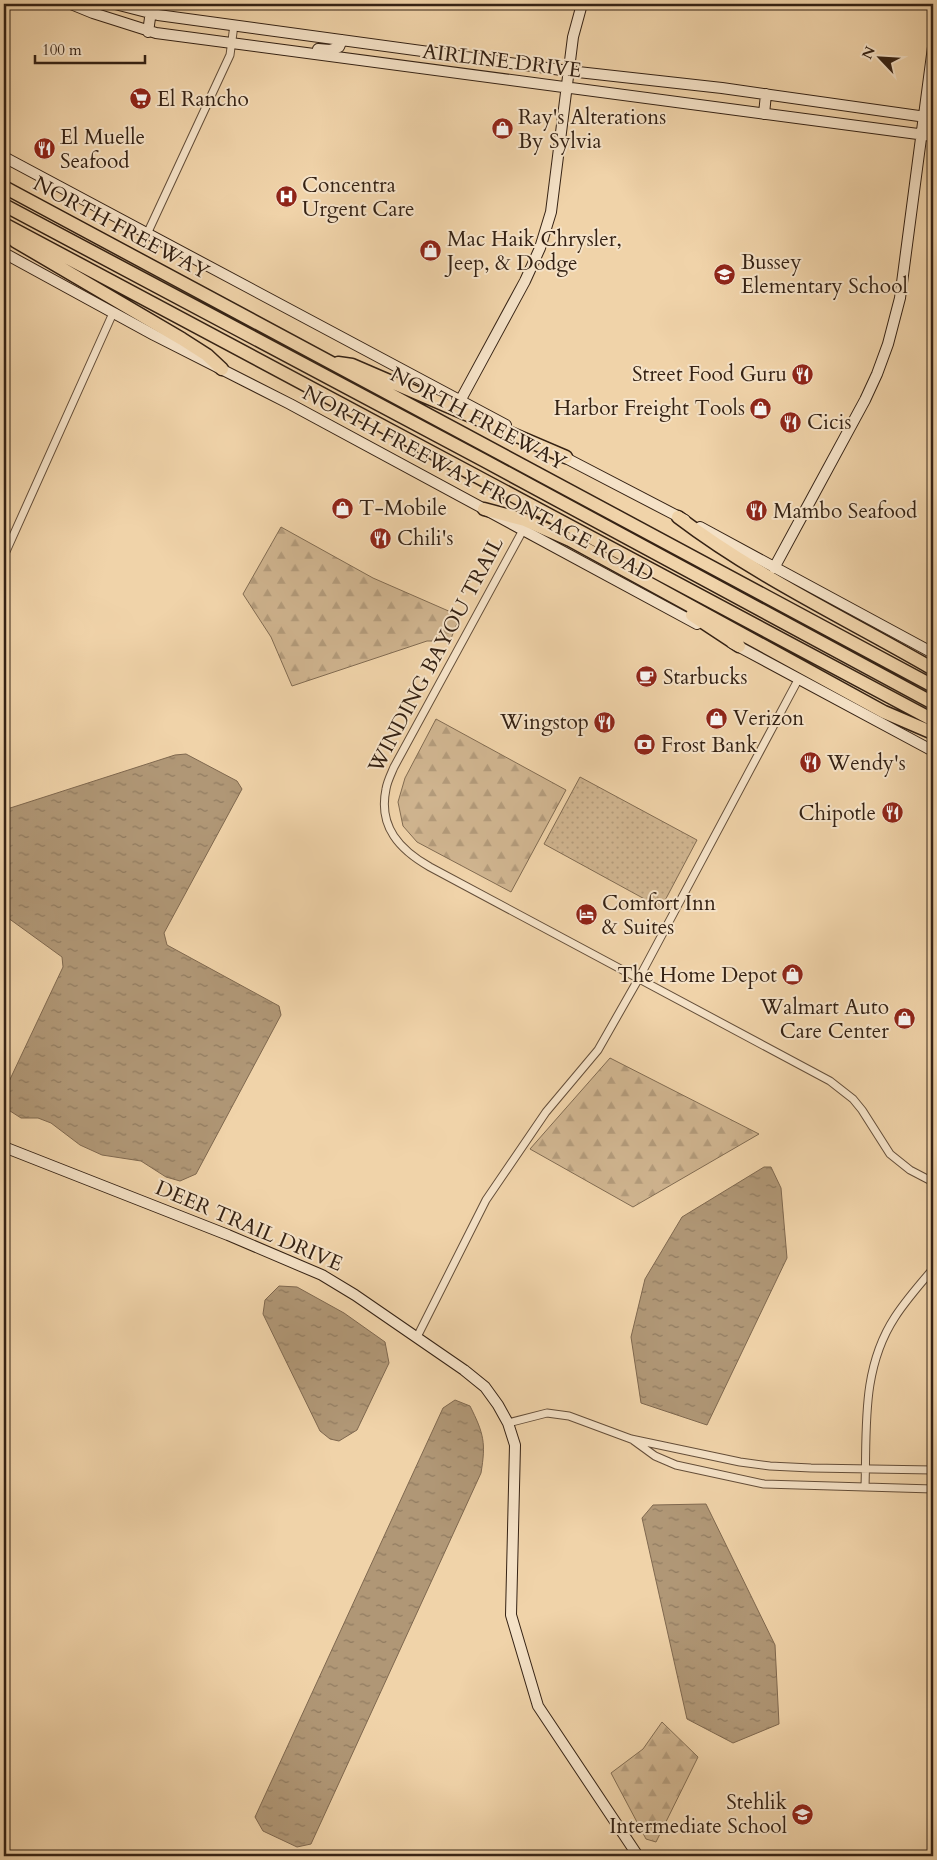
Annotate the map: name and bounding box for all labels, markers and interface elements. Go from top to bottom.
scale bar [35,32,145,64]
north arrow [854,32,904,82]
street label: AIRLINE DRIVE [421,37,583,85]
text: 100 m [42,40,82,60]
text: N [857,43,880,62]
place label: El Rancho [157,85,249,114]
supermarket icon: El Rancho [129,87,153,111]
place label: Ray's Alterations By Sylvia [518,103,666,156]
shop icon: Ray's Alterations By Sylvia [490,117,514,141]
place label: El Muelle Seafood [60,123,145,176]
restaurant icon: El Muelle Seafood [32,137,56,161]
street label: NORTH FREEWAY [28,169,214,287]
place label: Concentra Urgent Care [302,171,415,224]
hospital icon: Concentra Urgent Care [274,185,298,209]
place label: Mac Haik Chrysler, Jeep, & Dodge [444,225,622,278]
shop icon: Mac Haik Chrysler, Jeep, & Dodge [419,239,443,263]
place label: Bussey Elementary School [741,248,908,301]
school or university icon: Bussey Elementary School [713,262,737,286]
street label: NORTH FREEWAY [385,360,571,478]
place label: Street Food Guru [632,360,787,389]
restaurant icon: Street Food Guru [791,362,815,386]
street label: NORTH FREEWAY FRONTAGE ROAD [297,379,659,589]
place label: Harbor Freight Tools [554,394,745,423]
shop icon: Harbor Freight Tools [749,396,773,420]
place label: Cicis [807,408,851,437]
restaurant icon: Cicis [779,410,803,434]
place label: T-Mobile [359,494,447,523]
shop icon: T-Mobile [331,496,355,520]
place label: Mambo Seafood [773,497,917,526]
restaurant icon: Mambo Seafood [745,499,769,523]
place label: Chili's [397,524,454,553]
restaurant icon: Chili's [369,526,393,550]
street label: WINDING BAYOU TRAIL [361,532,511,779]
place label: Starbucks [663,663,748,692]
cafe icon: Starbucks [635,665,659,689]
place label: Verizon [733,704,804,733]
shop icon: Verizon [705,706,729,730]
place label: Wingstop [499,708,589,737]
restaurant icon: Wingstop [593,710,617,734]
place label: Frost Bank [661,731,759,760]
bank icon: Frost Bank [633,733,657,757]
place label: Wendy's [826,749,906,778]
restaurant icon: Wendy's [799,751,823,775]
place label: Chipotle [798,799,876,828]
restaurant icon: Chipotle [880,801,904,825]
place label: Comfort Inn & Suites [602,889,716,942]
hotel icon: Comfort Inn & Suites [574,903,598,927]
place label: The Home Depot [617,961,777,990]
shop icon: The Home Depot [781,963,805,987]
place label: Walmart Auto Care Center [759,993,889,1046]
shop icon: Walmart Auto Care Center [893,1007,917,1031]
street label: DEER TRAIL DRIVE [151,1173,347,1279]
place label: Stehlik Intermediate School [609,1788,788,1841]
school or university icon: Stehlik Intermediate School [791,1802,815,1826]

